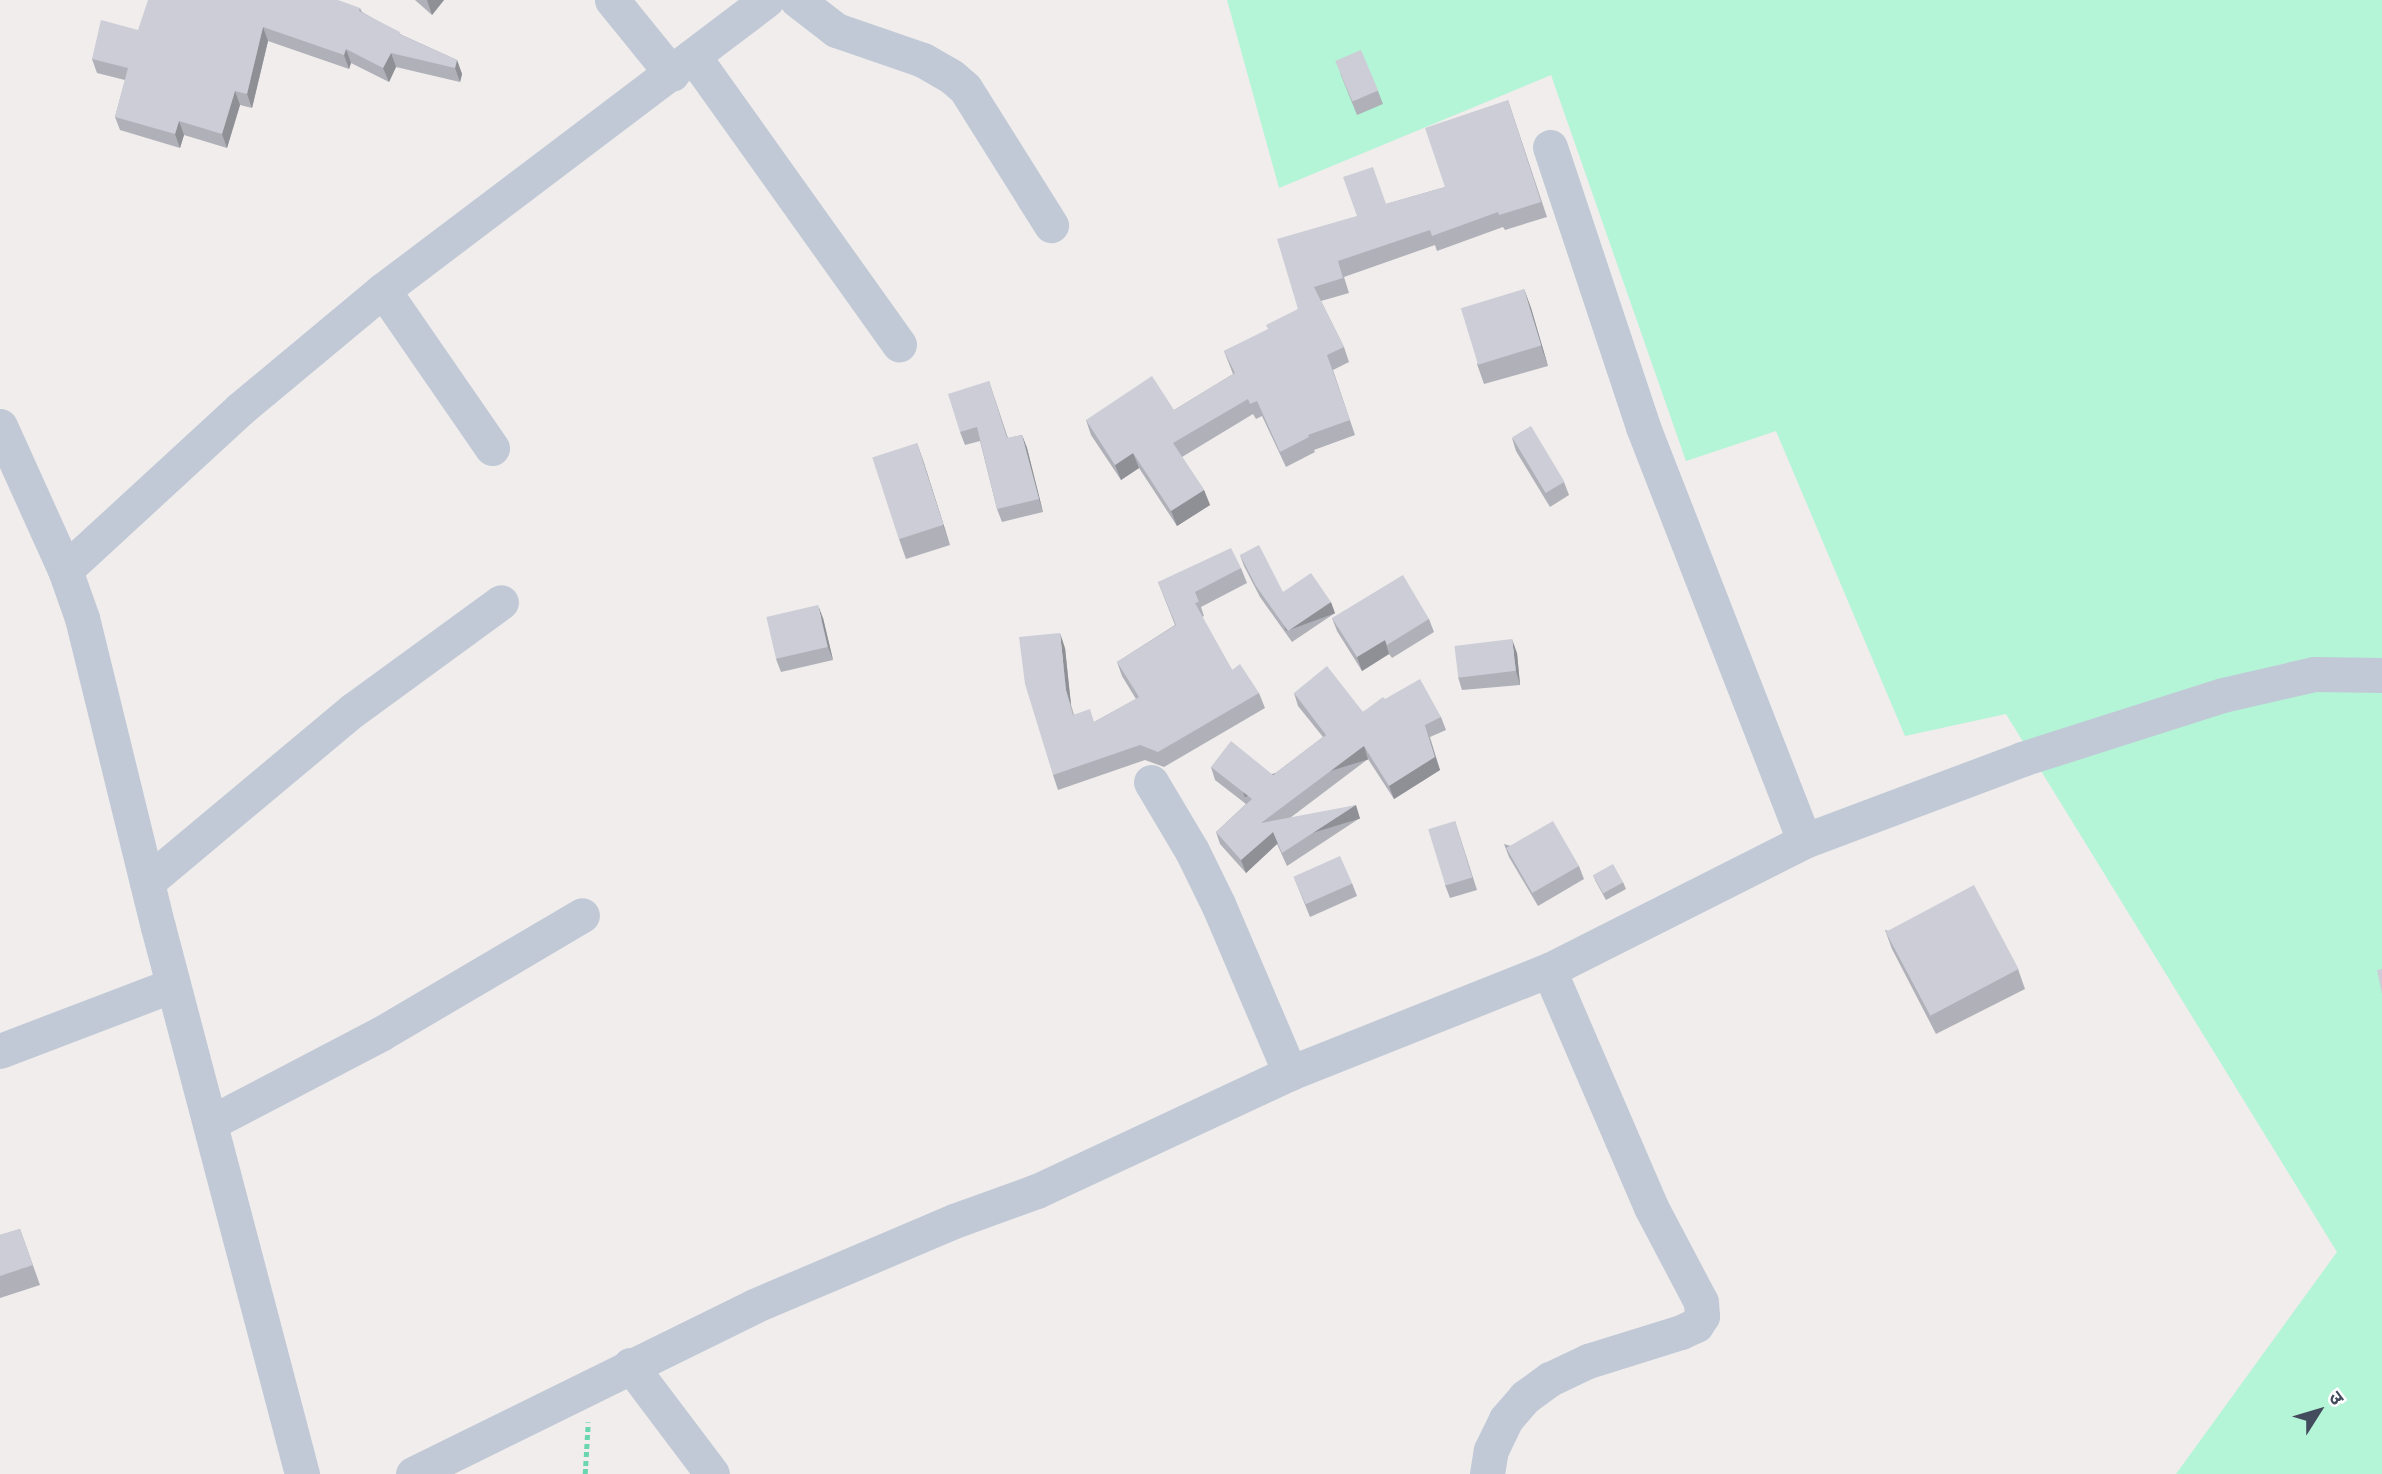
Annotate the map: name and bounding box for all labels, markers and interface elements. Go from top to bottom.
north arrow [2284,1376,2354,1446]
text: उ [2323,1386,2350,1410]

